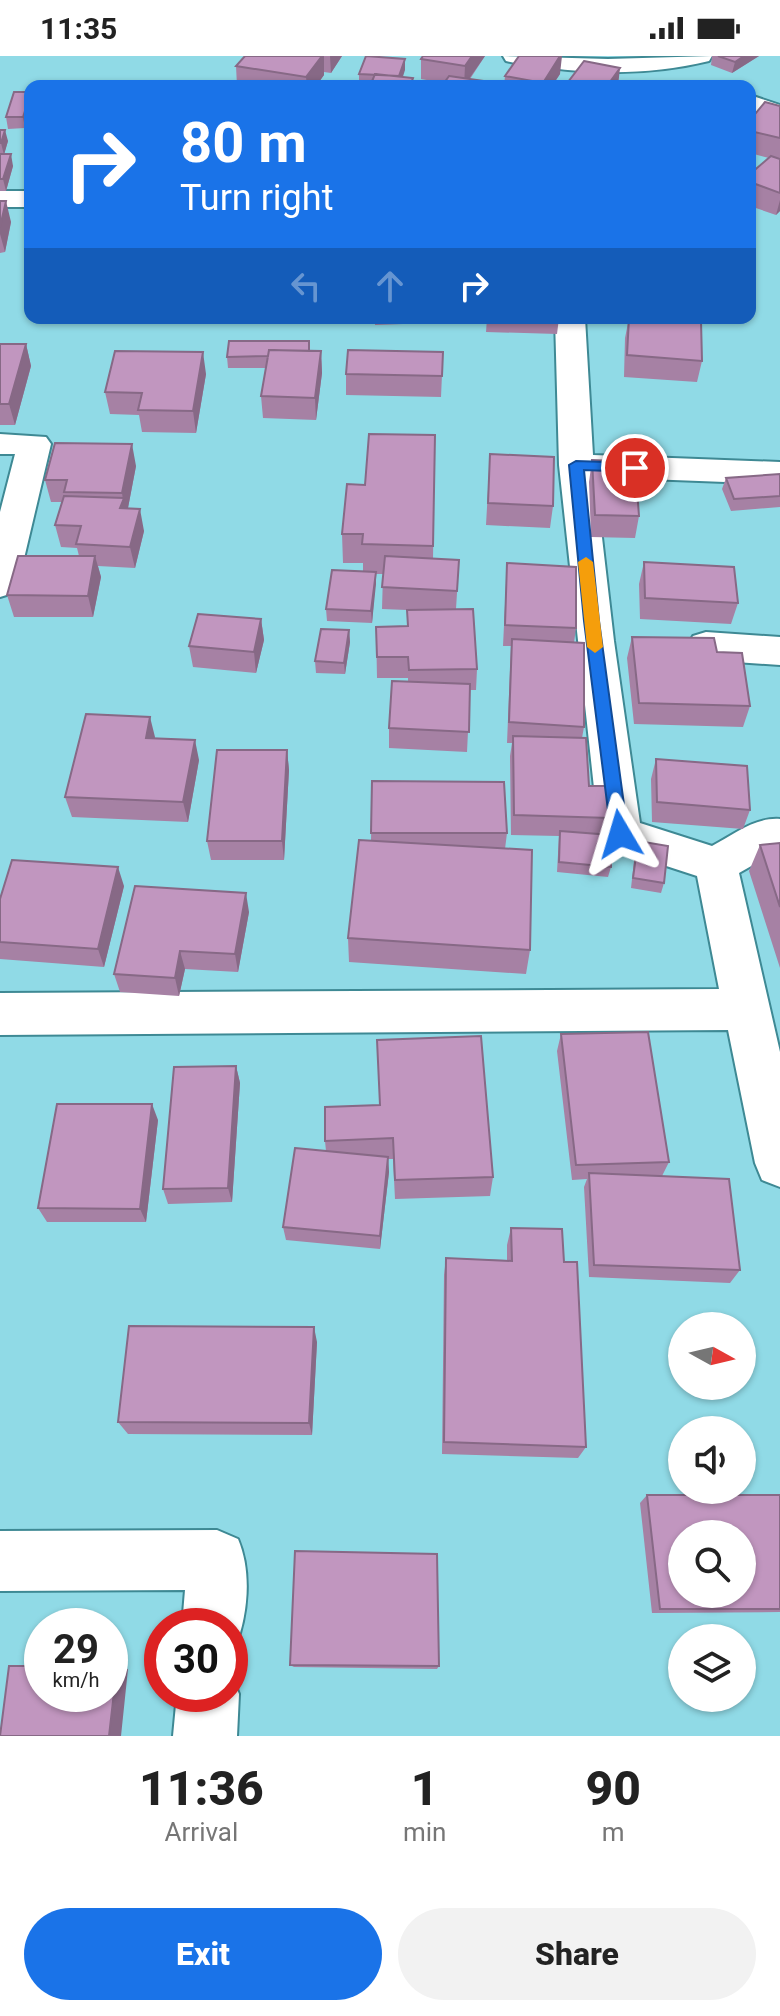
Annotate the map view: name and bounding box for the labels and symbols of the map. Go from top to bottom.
pin [601,434,669,502]
position arrow [578,792,662,876]
north arrow [668,1312,756,1400]
speed limit sign: 30 [144,1608,248,1712]

